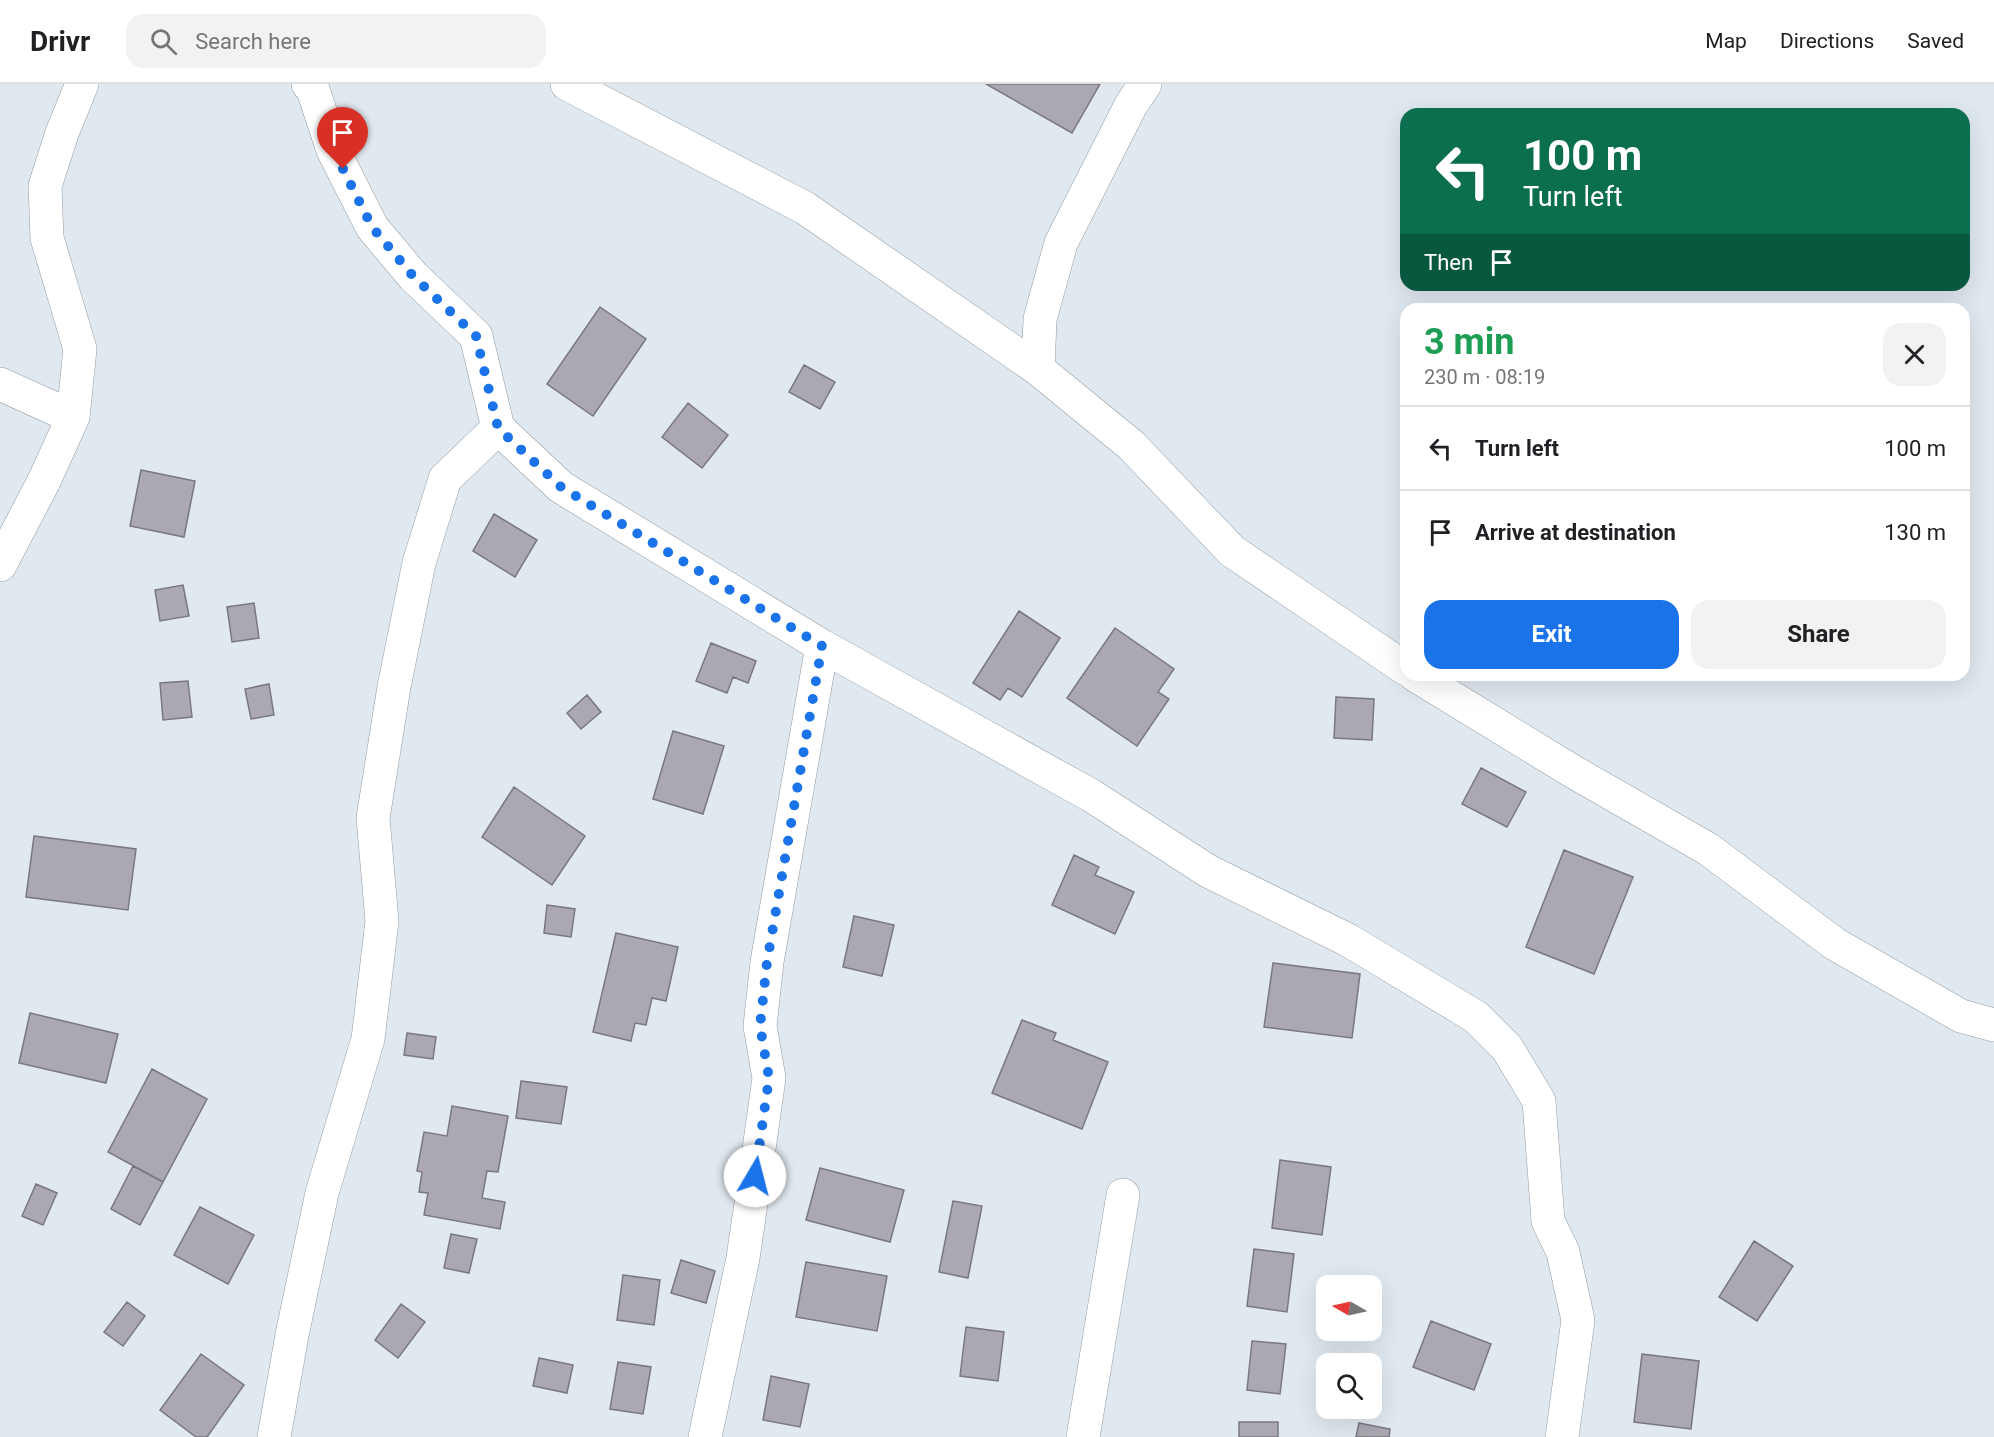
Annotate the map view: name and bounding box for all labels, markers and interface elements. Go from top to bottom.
search box [126,14,546,68]
text: Drivr [30,25,90,58]
icon: search [147,25,180,58]
text: Search here [195,29,311,54]
text: Map [1705,29,1747,53]
text: Directions [1780,29,1874,53]
text: Saved [1907,29,1964,53]
pin [317,107,368,169]
icon: arrive [326,116,359,149]
text: 100 m [1523,131,1642,180]
icon: left [1424,132,1502,210]
text: Turn left [1523,181,1623,213]
icon: arrive [1485,246,1518,279]
text: Then [1424,250,1473,275]
text: 3 min [1424,321,1515,363]
button: close [1883,323,1946,386]
text: 230 m · 08:19 [1424,365,1545,389]
icon: left [1424,432,1457,465]
text: Turn left [1475,436,1559,461]
text: 100 m [1884,436,1946,461]
icon: arrive [1424,516,1457,549]
text: Arrive at destination [1475,520,1676,545]
text: 130 m [1884,520,1946,545]
button: Exit [1424,600,1679,669]
button: Share [1691,600,1946,669]
position arrow [723,1144,787,1208]
north arrow [1316,1275,1382,1341]
map controls [1316,1275,1382,1419]
button: search [1316,1353,1382,1419]

